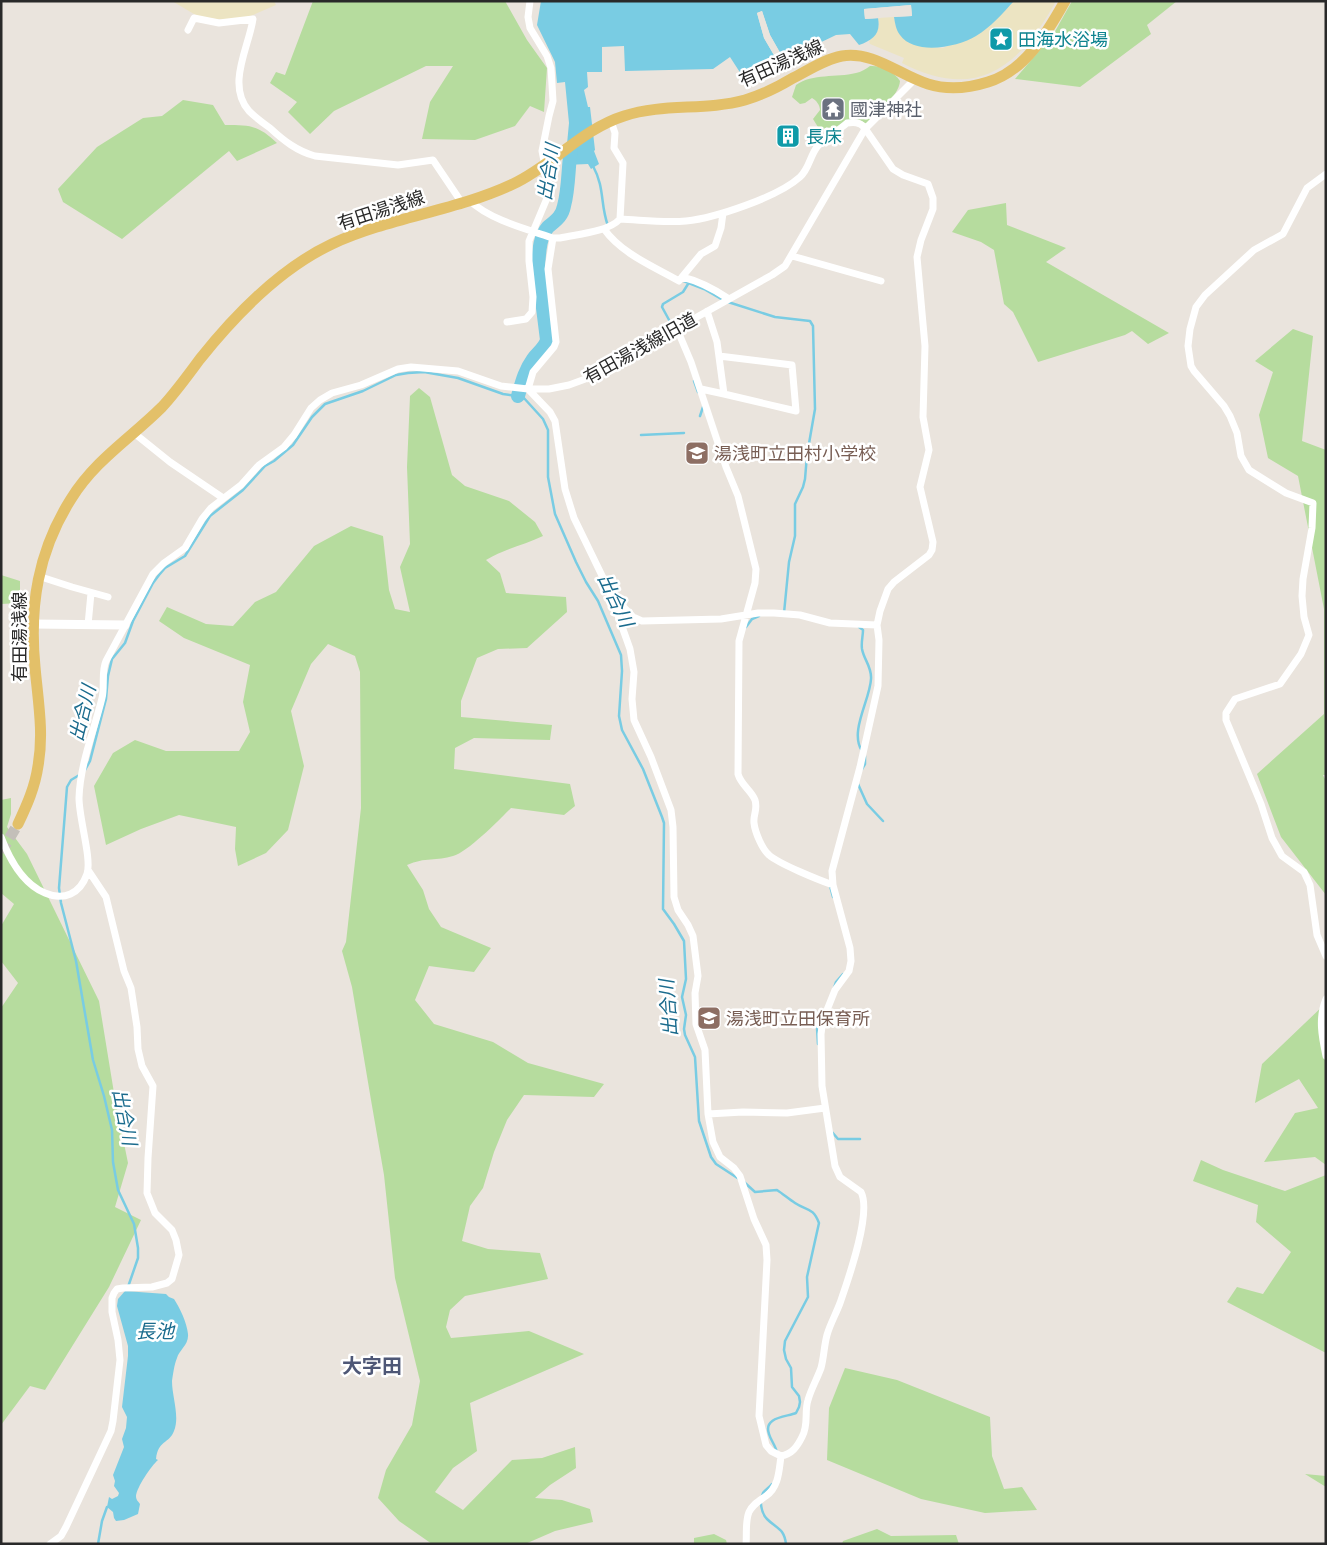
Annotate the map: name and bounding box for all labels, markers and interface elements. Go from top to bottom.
place icon: 田海水浴場 [988,26,1014,52]
place label: 田海水浴場 [1018,28,1108,51]
street label: 有田湯浅線 [735,34,827,92]
temple icon: 國津神社 [820,96,846,122]
place label: 國津神社 [850,98,922,121]
building icon: 長床 [775,123,801,149]
place label: 長床 [806,125,842,148]
water label: 出合川 [532,140,565,202]
street label: 有田湯浅線 [335,185,427,235]
street label: 有田湯浅線旧道 [579,307,701,389]
school or university icon: 湯浅町立田村小学校 [684,440,710,466]
place label: 湯浅町立田村小学校 [714,442,876,465]
water label: 出合川 [593,569,640,633]
street label: 有田湯浅線 [8,592,31,682]
water label: 出合川 [63,681,101,744]
water label: 出合川 [654,977,682,1037]
school or university icon: 湯浅町立田保育所 [696,1005,722,1031]
place label: 湯浅町立田保育所 [726,1007,870,1030]
water label: 出合川 [108,1087,143,1149]
water label: 長池 [136,1319,176,1343]
district label: 大字田 [342,1352,402,1379]

